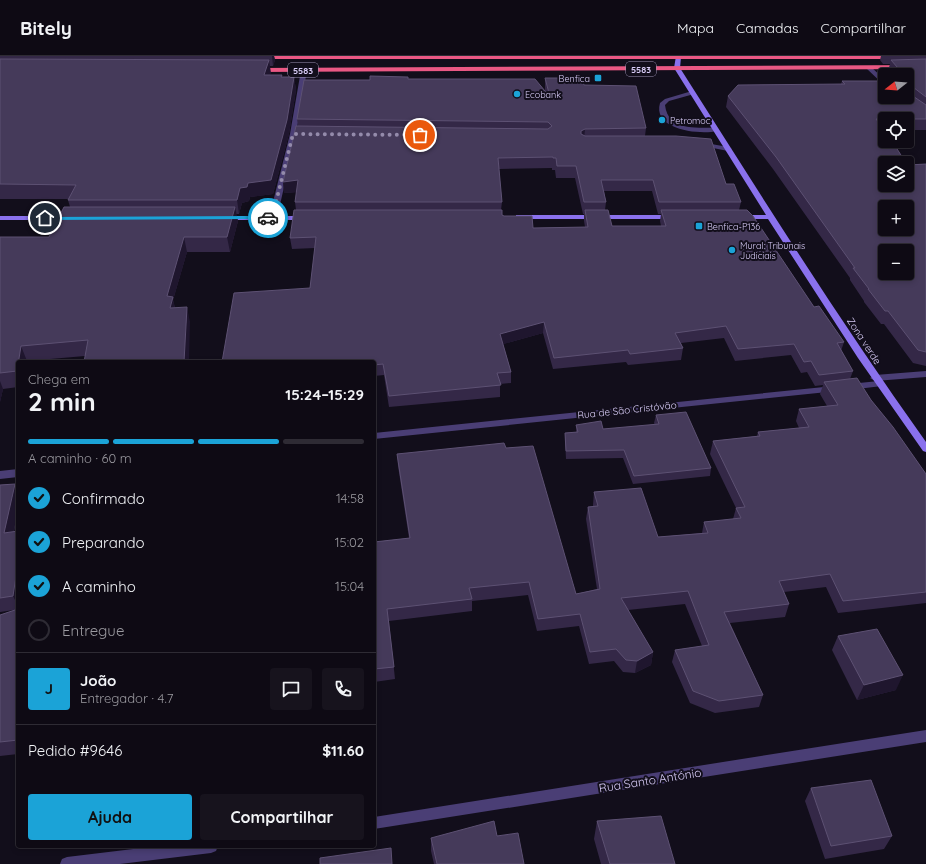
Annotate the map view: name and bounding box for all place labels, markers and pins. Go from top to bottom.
place label: Benfica [559,73,590,84]
marker: Benfica [593,73,603,83]
marker: Ecobank [512,89,522,99]
place label: Ecobank [525,89,561,100]
marker: Petromoc [657,115,667,125]
place label: Petromoc [670,115,711,126]
pin [403,118,437,152]
pin [28,201,62,235]
marker: Benfica-P136 [694,221,704,231]
place label: Benfica-P136 [707,221,760,232]
place label: Mural: Tribunais Judiciais [740,240,805,261]
marker: Mural: Tribunais Judiciais [727,245,737,255]

